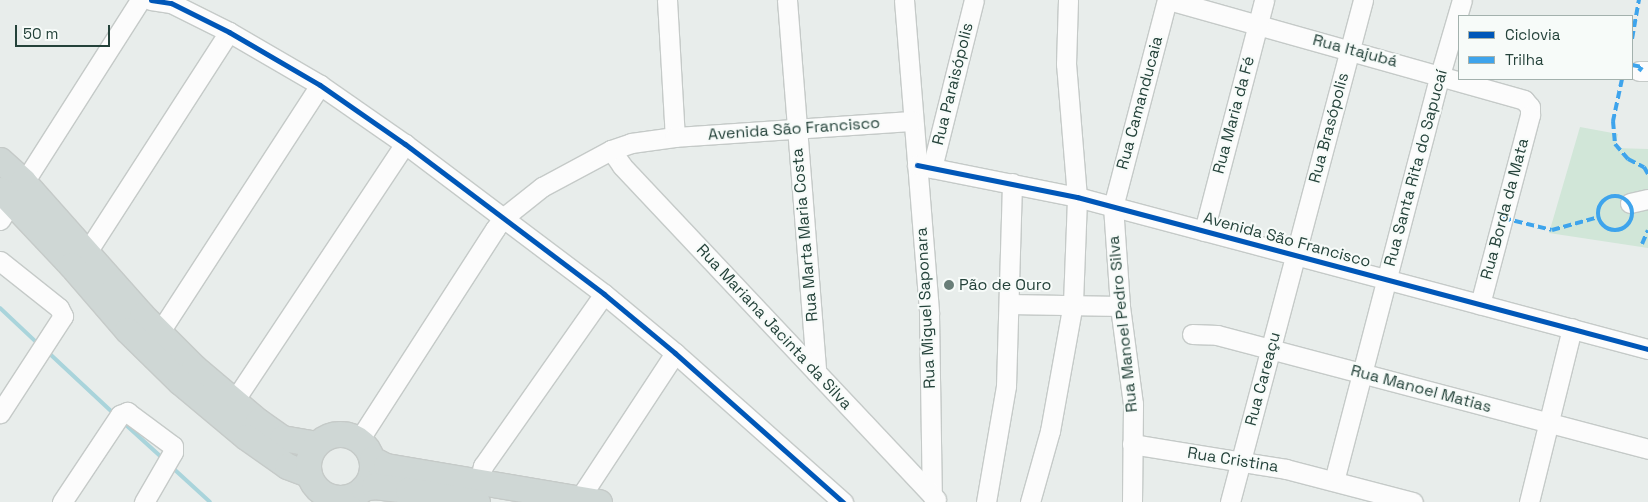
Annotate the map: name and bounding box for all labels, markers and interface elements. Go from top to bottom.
scale bar [18,15,112,47]
legend [1458,15,1633,80]
street label: Rua Paraisópolis [929,21,977,147]
text: 50 m [23,24,58,43]
text: Ciclovia [1505,25,1560,44]
street label: Rua Itajubá [1311,30,1399,72]
street label: Rua Camanducaia [1113,34,1167,172]
text: Trilha [1505,50,1544,69]
street label: Rua Maria da Fé [1209,54,1259,176]
street label: Rua Santa Rita do Sapucaí [1380,67,1452,269]
street label: Rua Brasópolis [1305,71,1353,185]
street label: Avenida São Francisco [707,113,881,145]
street label: Rua Borda da Mata [1477,136,1533,282]
street label: Rua Marta Maria Costa [788,147,822,323]
street label: Avenida São Francisco [1201,208,1373,272]
street label: Rua Miguel Saponara [912,227,940,389]
street label: Rua Manoel Pedro Silva [1104,235,1142,413]
street label: Rua Mariana Jacinta da Silva [692,240,856,414]
place label: Pão de Ouro [959,275,1051,295]
marker: Pão de Ouro [943,279,955,291]
street label: Rua Careaçu [1241,330,1285,428]
street label: Rua Manoel Matias [1349,361,1493,417]
street label: Rua Cristina [1186,443,1280,477]

